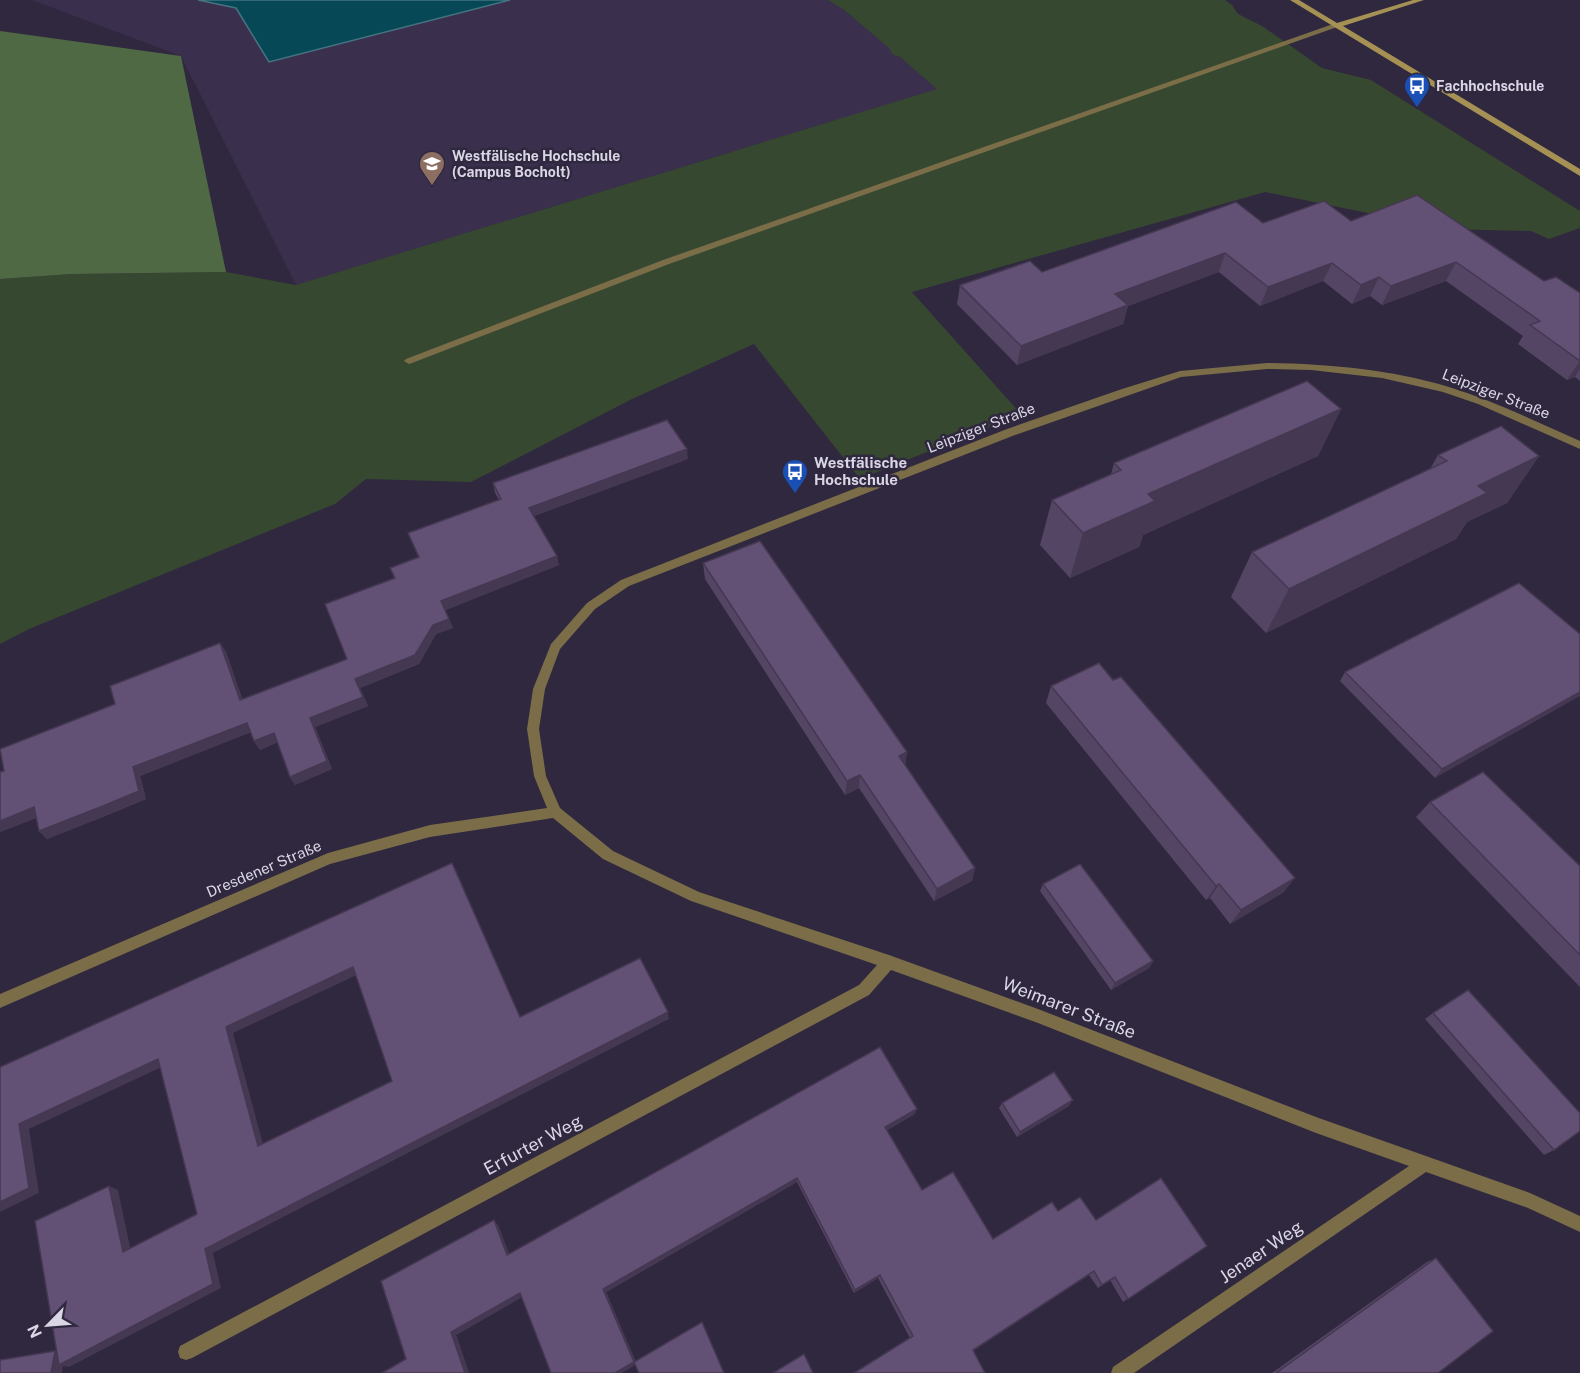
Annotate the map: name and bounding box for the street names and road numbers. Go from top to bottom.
street label: Leipziger Straße [1440,365,1553,422]
street label: Leipziger Straße [924,399,1037,456]
street label: Dresdener Straße [204,837,324,900]
street label: Weimarer Straße [999,972,1139,1043]
street label: Erfurter Weg [480,1110,585,1179]
street label: Jenaer Weg [1215,1216,1307,1287]

